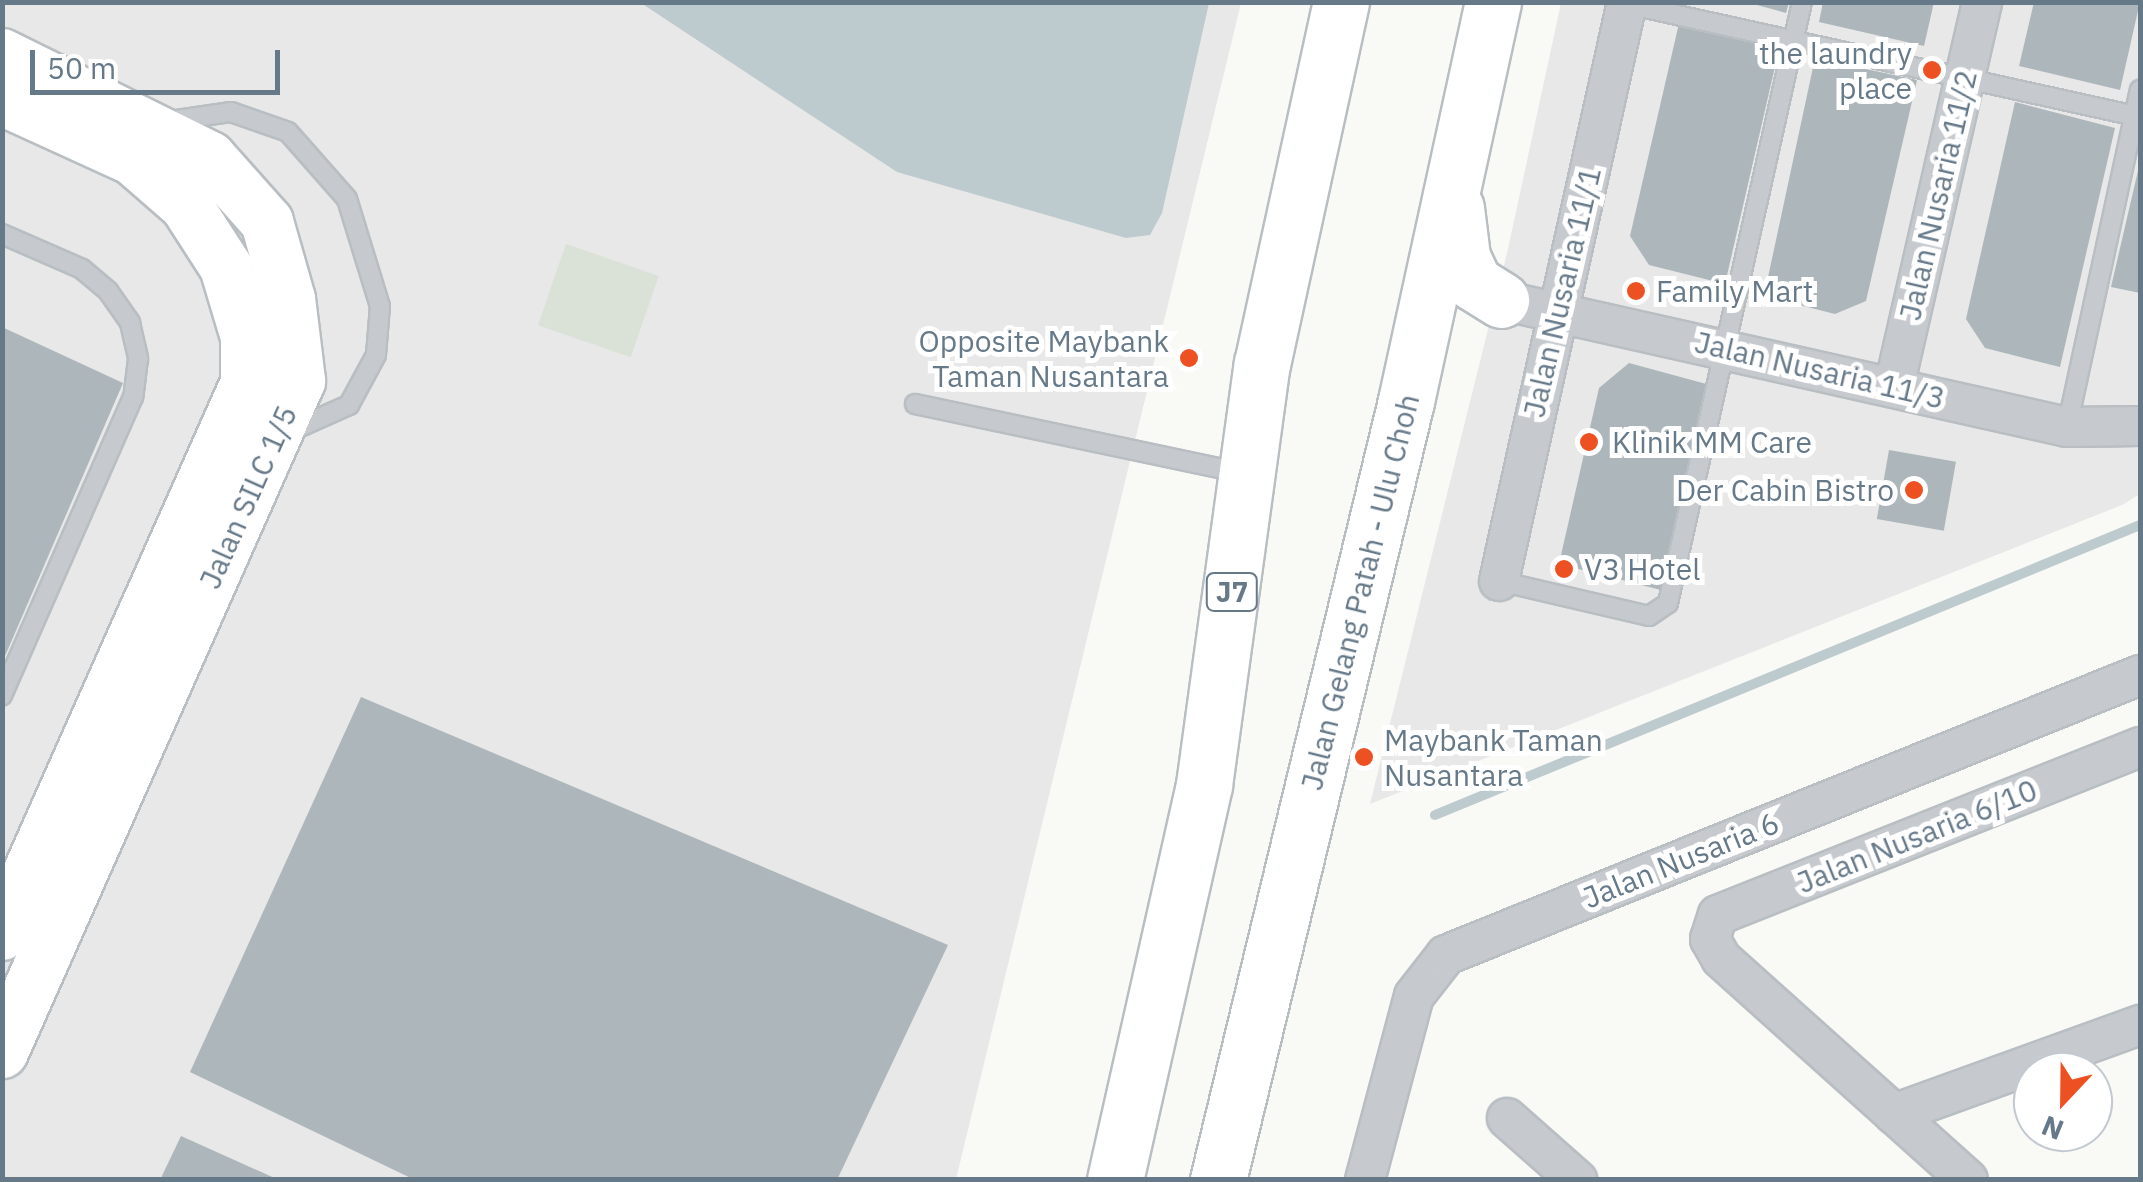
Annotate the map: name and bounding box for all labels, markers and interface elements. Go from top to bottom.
scale bar [35,30,285,92]
place label: the laundry place [1759,35,1912,106]
text: 50 m [47,48,116,87]
marker: the laundry place [1921,59,1943,81]
street label: Jalan Nusaria 11/2 [1892,66,1984,324]
street label: Jalan Nusaria 11/1 [1516,163,1608,421]
place label: Family Mart [1656,273,1813,309]
marker: Family Mart [1625,280,1647,302]
place label: Opposite Maybank Taman Nusantara [919,323,1169,394]
street label: Jalan Nusaria 11/3 [1691,324,1949,416]
marker: Opposite Maybank Taman Nusantara [1178,347,1200,369]
street label: Jalan Gelang Patah - Ulu Choh [1293,390,1427,794]
street label: Jalan SILC 1/5 [192,400,304,594]
place label: Klinik MM Care [1612,424,1812,460]
marker: Klinik MM Care [1576,429,1602,455]
place label: Der Cabin Bistro [1676,472,1894,508]
marker: Der Cabin Bistro [1903,479,1925,501]
place label: V3 Hotel [1584,551,1700,587]
marker: V3 Hotel [1553,558,1575,580]
road number: J7 [1204,569,1260,615]
place label: Maybank Taman Nusantara [1384,722,1603,792]
marker: Maybank Taman Nusantara [1353,746,1375,768]
street label: Jalan Nusaria 6/10 [1792,771,2042,901]
street label: Jalan Nusaria 6 [1578,804,1784,916]
north arrow [2013,1052,2113,1152]
text: N [2036,1107,2069,1149]

